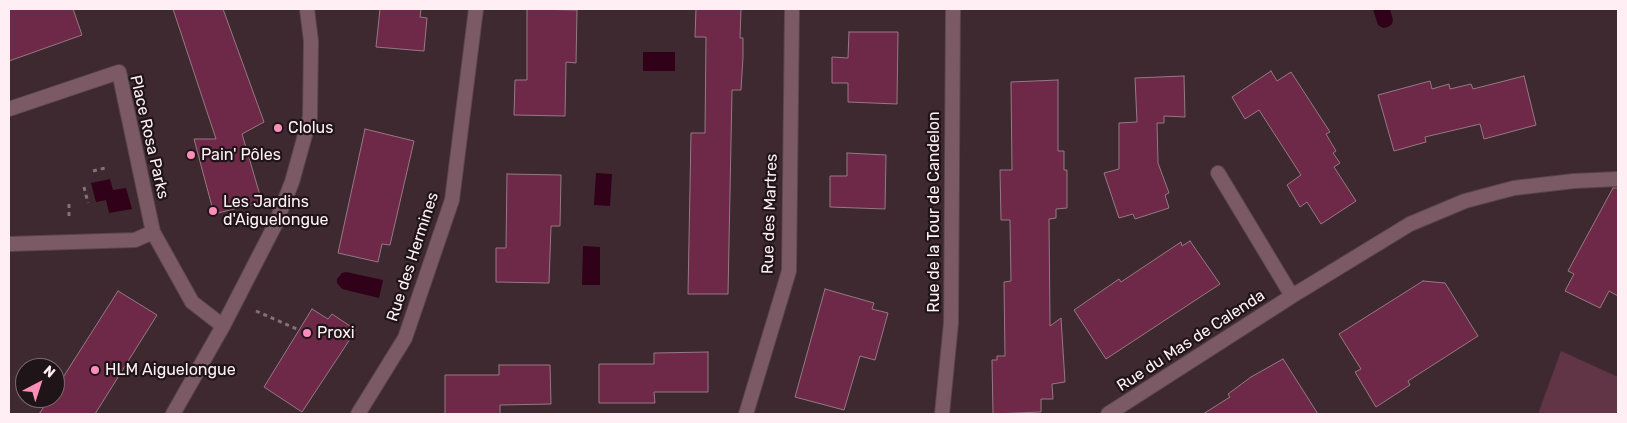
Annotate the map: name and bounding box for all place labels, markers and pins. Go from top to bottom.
place label: Clolus [288,118,333,138]
marker: Clolus [272,122,284,134]
place label: Pain' Pôles [201,145,281,165]
marker: Pain' Pôles [185,149,197,161]
place label: Les Jardins d'Aiguelongue [223,192,329,230]
marker: Les Jardins d'Aiguelongue [207,205,219,217]
place label: Proxi [317,323,355,343]
marker: Proxi [301,327,313,339]
place label: HLM Aiguelongue [105,360,236,380]
marker: HLM Aiguelongue [89,364,101,376]

